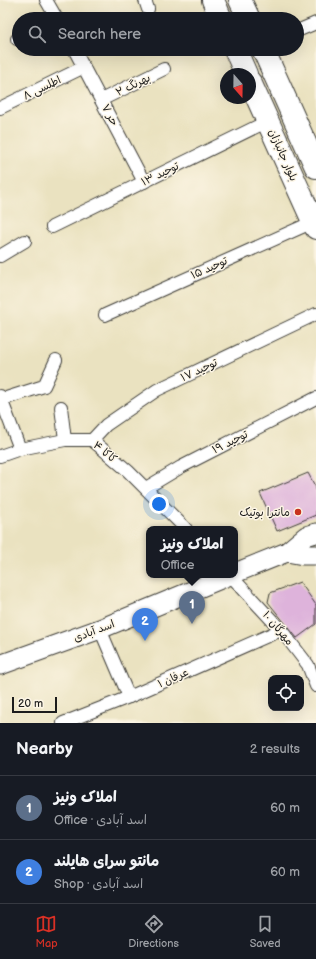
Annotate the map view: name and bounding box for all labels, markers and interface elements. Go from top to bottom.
search box [12,12,304,56]
icon: search [26,23,48,45]
text: Search here [58,25,141,44]
north arrow [220,68,256,104]
street label: بهرنگ ۲ [114,71,153,100]
street label: اطلسی ۸ [21,73,64,104]
street label: حر ۷ [99,102,121,128]
street label: بلوار جانبازان [265,127,300,183]
street label: توحید ۱۳ [139,159,182,190]
street label: توحید ۱۵ [189,254,231,283]
street label: توحید ۱۷ [179,356,221,385]
street label: توحید ۱۹ [210,427,251,457]
street label: کاکا ۴ [91,439,120,466]
your location [149,494,169,514]
place label: مانترا بوتیک [240,506,290,520]
marker: مانترا بوتیک [293,507,303,517]
popup [146,526,238,578]
text: املاک ونیز [161,535,223,554]
text: Office [161,557,194,573]
pin: 1 [179,591,205,624]
pin: 2 [132,608,158,641]
street label: مهرگان ۱۰ [260,608,296,648]
street label: اسد آبادی [72,617,117,646]
street label: عرفان ۱ [156,665,190,690]
map controls [268,675,304,711]
button: locate [268,675,304,711]
scale bar [12,695,57,714]
text: 20 m [18,697,43,710]
text: Nearby [16,739,73,759]
text: 2 results [250,741,300,757]
text: املاک ونیز [54,788,117,807]
text: 1 [26,800,32,816]
text: 60 m [270,800,300,816]
text: Office · اسد آبادی [54,812,147,828]
text: مانتو سرای هایلند [54,852,159,871]
text: 2 [25,864,33,880]
text: 60 m [270,864,300,880]
text: Shop · اسد آبادی [54,876,143,892]
tab: Map [35,913,58,950]
tab: Directions [128,913,179,950]
tab: Saved [250,913,281,950]

